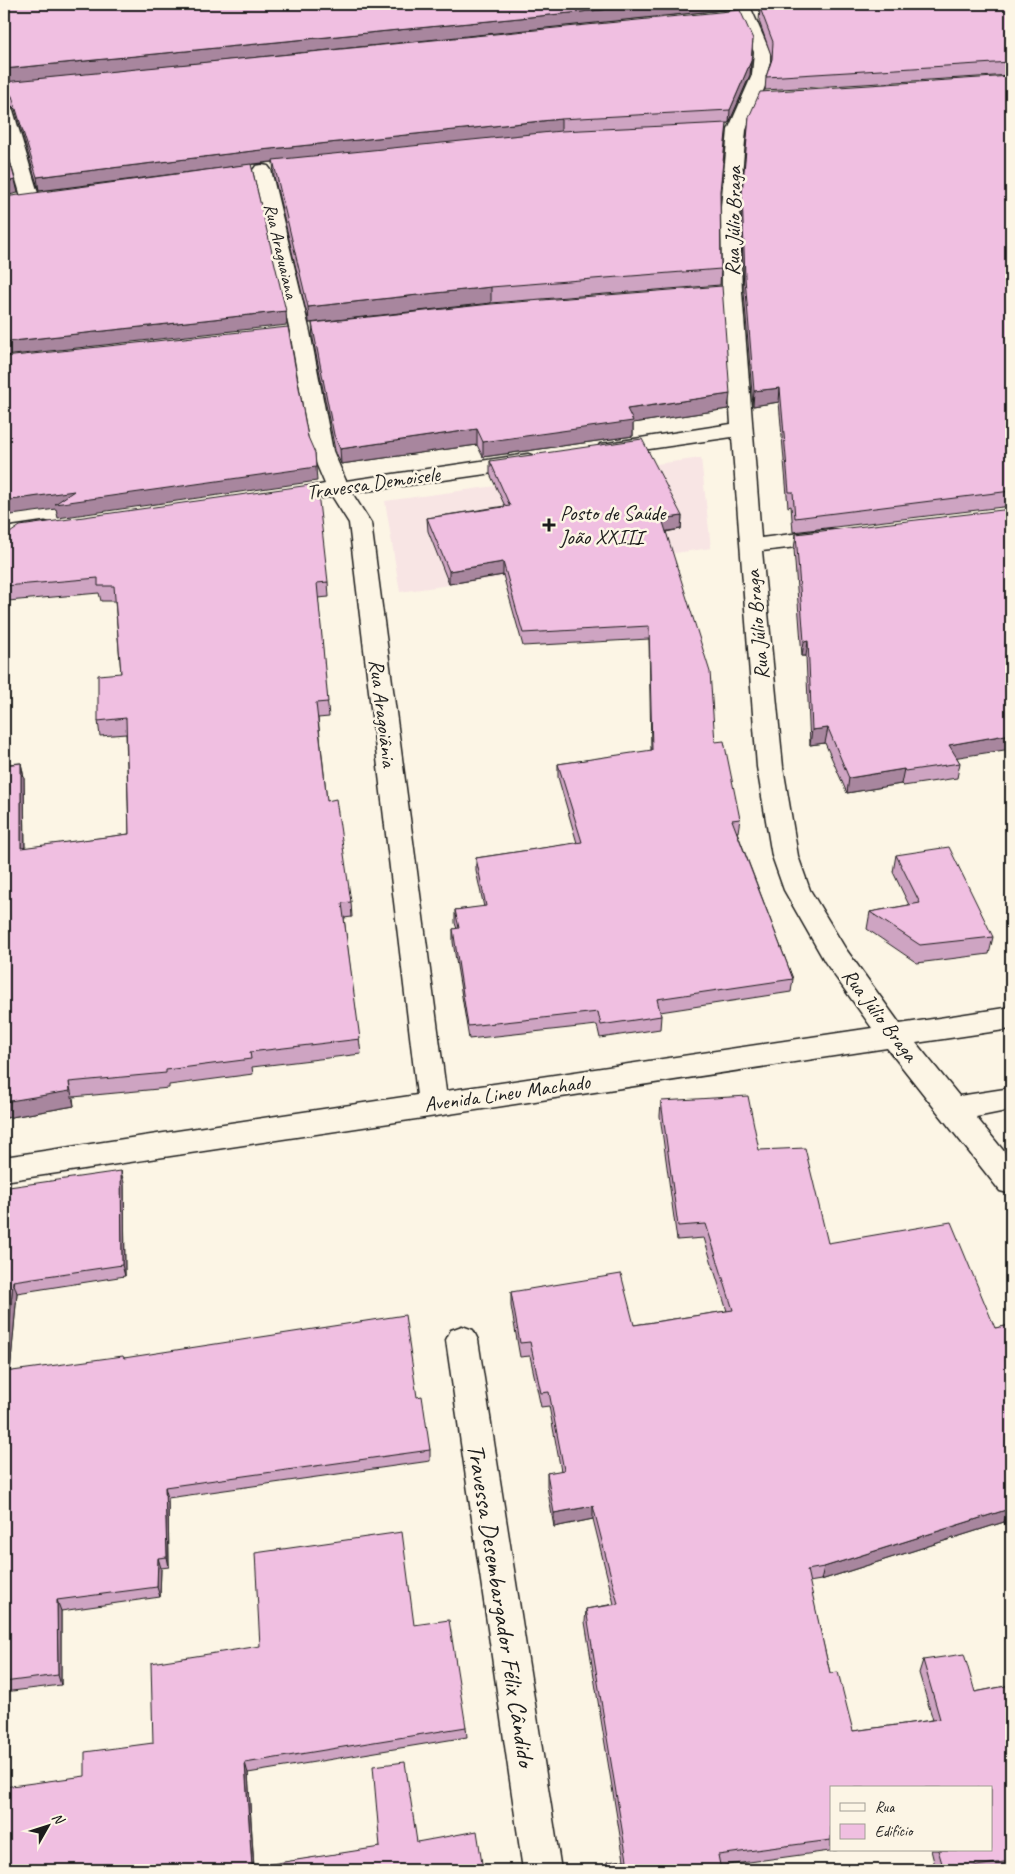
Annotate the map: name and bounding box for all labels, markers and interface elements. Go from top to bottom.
street label: Rua Júlio Braga [719,164,747,276]
street label: Rua Araguaiana [259,201,303,302]
street label: Travessa Demoisele [305,461,442,505]
place label: Posto de Saúde João XXIII [559,500,667,550]
marker: Posto de Saúde João XXIII [542,518,556,532]
street label: Rua Júlio Braga [739,567,775,681]
street label: Rua Aragoiânia [364,658,403,770]
street label: Rua Júlio Braga [837,963,925,1068]
street label: Avenida Lineu Machado [422,1068,593,1117]
street label: Travessa Desembargador Félix Cândido [460,1442,543,1772]
legend [830,1786,992,1852]
text: Rua [875,1798,895,1817]
north arrow [22,1802,72,1852]
text: N [48,1809,69,1829]
text: Edifício [875,1822,914,1841]

